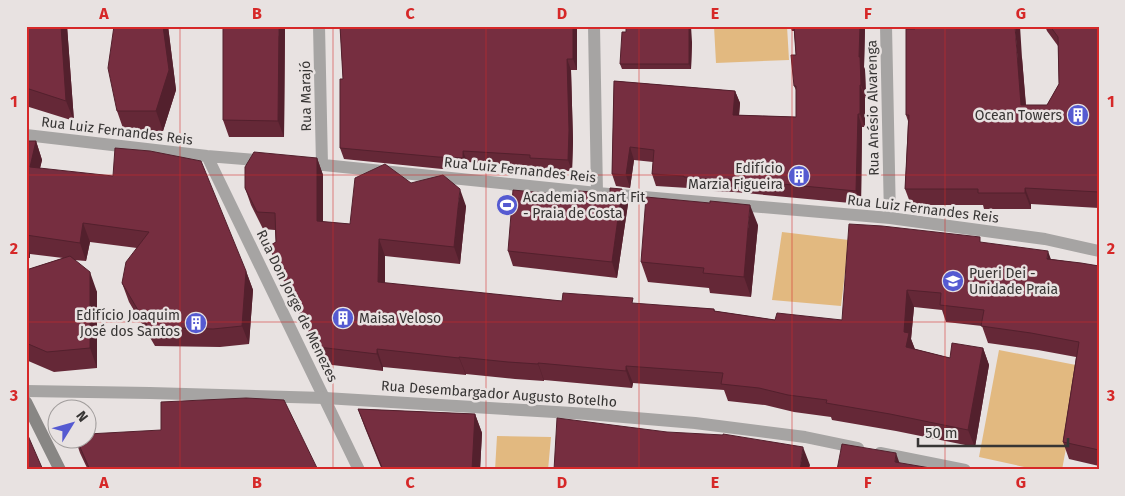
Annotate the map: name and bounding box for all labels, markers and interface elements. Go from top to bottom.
text: A [98,4,109,23]
text: B [252,4,262,23]
text: C [405,4,415,23]
text: D [557,4,567,23]
text: E [711,4,719,23]
text: F [864,4,872,23]
text: G [1016,4,1026,23]
street label: Rua Anésio Alvarenga [863,40,883,176]
street label: Rua Marajó [297,60,315,132]
text: 1 [10,92,18,111]
text: 1 [1107,92,1115,111]
building icon: Ocean Towers [1066,103,1090,127]
place label: Ocean Towers [975,107,1062,124]
street label: Rua Luiz Fernandes Reis [40,113,194,149]
street label: Rua Luiz Fernandes Reis [443,154,597,186]
place label: Edifício Marzia Figueira [688,160,783,193]
building icon: Edifício Marzia Figueira [787,164,811,188]
place label: Academia Smart Fit - Praia de Costa [523,189,646,222]
street label: Rua Luiz Fernandes Reis [846,191,1000,227]
sports icon: Academia Smart Fit - Praia de Costa [495,193,519,217]
street label: Rua Don Jorge de Menezes [253,227,341,385]
text: 2 [10,239,18,258]
text: 2 [1107,239,1115,258]
place label: Pueri Dei - Unidade Praia [969,265,1058,298]
school or university icon: Pueri Dei - Unidade Praia [941,269,965,293]
building icon: Maisa Veloso [331,306,355,330]
place label: Edifício Joaquim José dos Santos [76,307,180,340]
place label: Maisa Veloso [359,310,441,327]
building icon: Edifício Joaquim José dos Santos [184,311,208,335]
street label: Rua Desembargador Augusto Botelho [380,377,618,411]
text: 3 [9,386,18,405]
text: 3 [1106,386,1115,405]
north arrow [48,398,98,448]
text: N [72,408,92,425]
scale bar [918,416,1068,448]
text: 50 m [925,424,958,442]
text: A [98,473,109,492]
text: B [252,473,262,492]
text: C [405,473,415,492]
text: D [557,473,567,492]
text: E [711,473,719,492]
text: F [864,473,872,492]
text: G [1016,473,1026,492]

